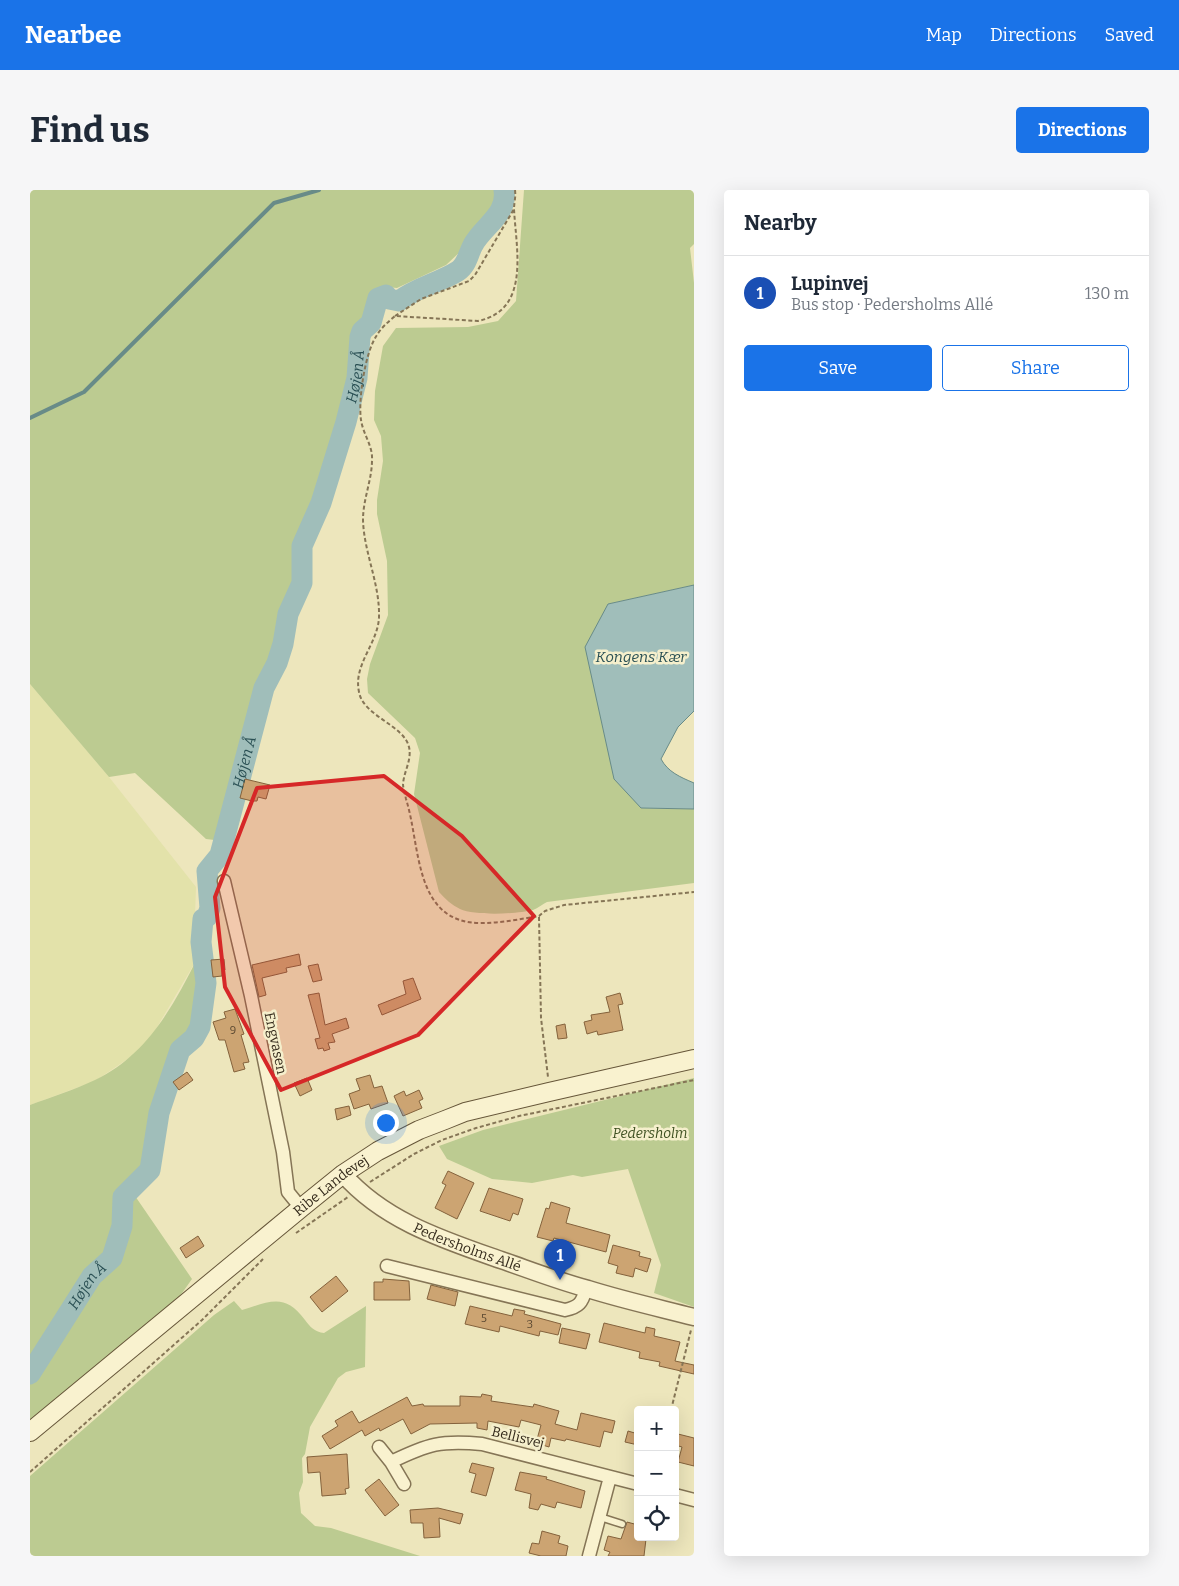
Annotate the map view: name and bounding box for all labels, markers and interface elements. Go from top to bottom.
text: Nearbee [25,21,121,49]
text: Map [926,24,962,46]
text: Directions [990,24,1077,46]
text: Saved [1105,24,1154,46]
button: Directions [1016,107,1149,153]
text: Find us [30,109,150,151]
text: Nearby [744,210,817,236]
text: Lupinvej [791,272,869,295]
text: 1 [757,284,763,303]
text: 130 m [1085,284,1129,303]
text: Bus stop · Pedersholms Allé [791,295,993,314]
button: Save [744,345,932,391]
button: Share [942,345,1129,391]
water label: Højen Å [342,349,368,405]
water label: Kongens Kær [596,648,687,666]
water label: Højen Å [229,734,260,791]
street label: Engvasen [261,1011,290,1076]
house number: 9 [230,1024,236,1037]
your location [373,1110,399,1136]
park label: Pedersholm [613,1125,687,1142]
street label: Ribe Landevej [290,1152,372,1220]
street label: Pedersholms Allé [411,1219,523,1275]
pin: 1 [544,1239,576,1280]
water label: Højen Å [64,1259,110,1313]
house number: 5 [481,1312,487,1325]
house number: 3 [527,1318,533,1331]
map controls [634,1406,679,1541]
button: + [634,1406,679,1451]
street label: Bellisvej [490,1423,546,1452]
button: − [634,1451,679,1496]
button: locate [634,1496,679,1541]

